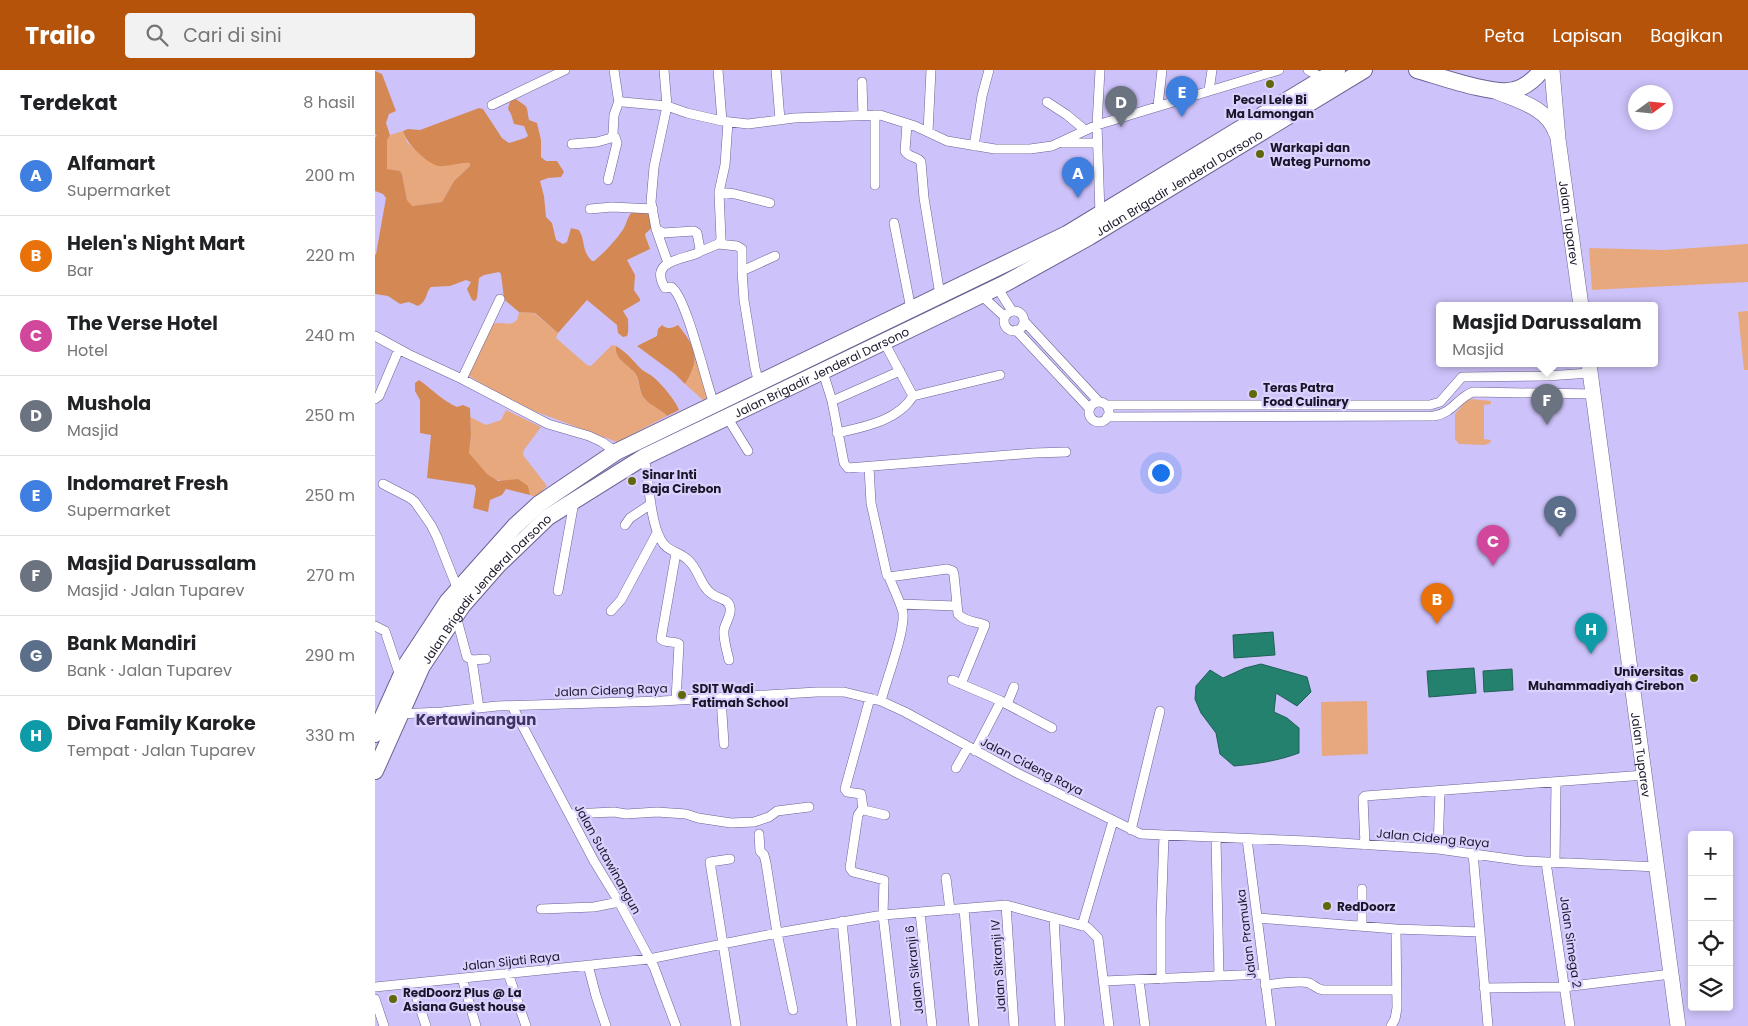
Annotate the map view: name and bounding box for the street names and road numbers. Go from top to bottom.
street label: Jalan Brigadir Jenderal Darsono [1092,125,1266,240]
street label: Jalan Tuparev [1555,179,1584,267]
street label: Jalan Brigadir Jenderal Darsono [731,322,912,421]
street label: Jalan Brigadir Jenderal Darsono [418,510,555,667]
street label: Jalan Cideng Raya [554,680,668,700]
street label: Jalan Tuparev [1627,711,1656,798]
street label: Jalan Cideng Raya [978,733,1086,799]
street label: Jalan Sutawinangun [571,801,645,917]
street label: Jalan Cideng Raya [1376,825,1490,851]
street label: Jalan Pramuka [1232,888,1260,980]
street label: Jalan Simega 2 [1556,895,1586,989]
street label: Jalan Sikranji IV [986,919,1010,1013]
street label: Jalan Sikranji 6 [901,925,927,1015]
street label: Jalan Sijati Raya [461,947,561,975]

